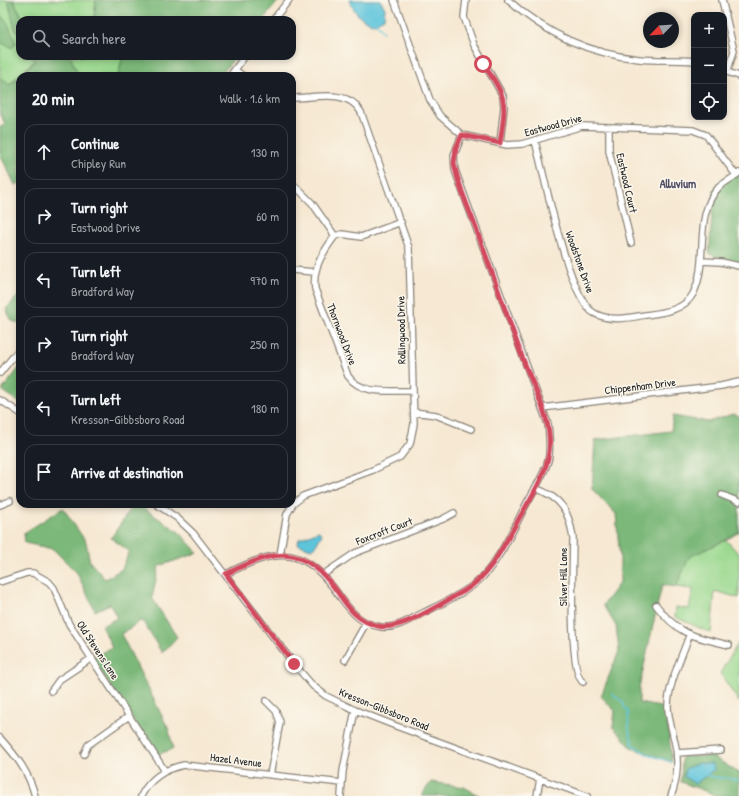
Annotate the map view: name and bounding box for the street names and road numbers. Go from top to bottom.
street label: Eastwood Drive [523,110,584,139]
street label: Eastwood Court [613,152,641,214]
street label: Woodstone Drive [562,229,598,296]
street label: Rollingwood Drive [393,295,409,364]
street label: Thornwood Drive [324,301,360,367]
street label: Chippenham Drive [604,375,677,397]
street label: Foxcroft Court [353,514,415,549]
street label: Silver Hill Lane [556,547,570,606]
street label: Old Stevens Lane [74,618,123,683]
street label: Kresson-Gibbsboro Road [337,685,432,734]
street label: Hazel Avenue [209,750,263,770]

